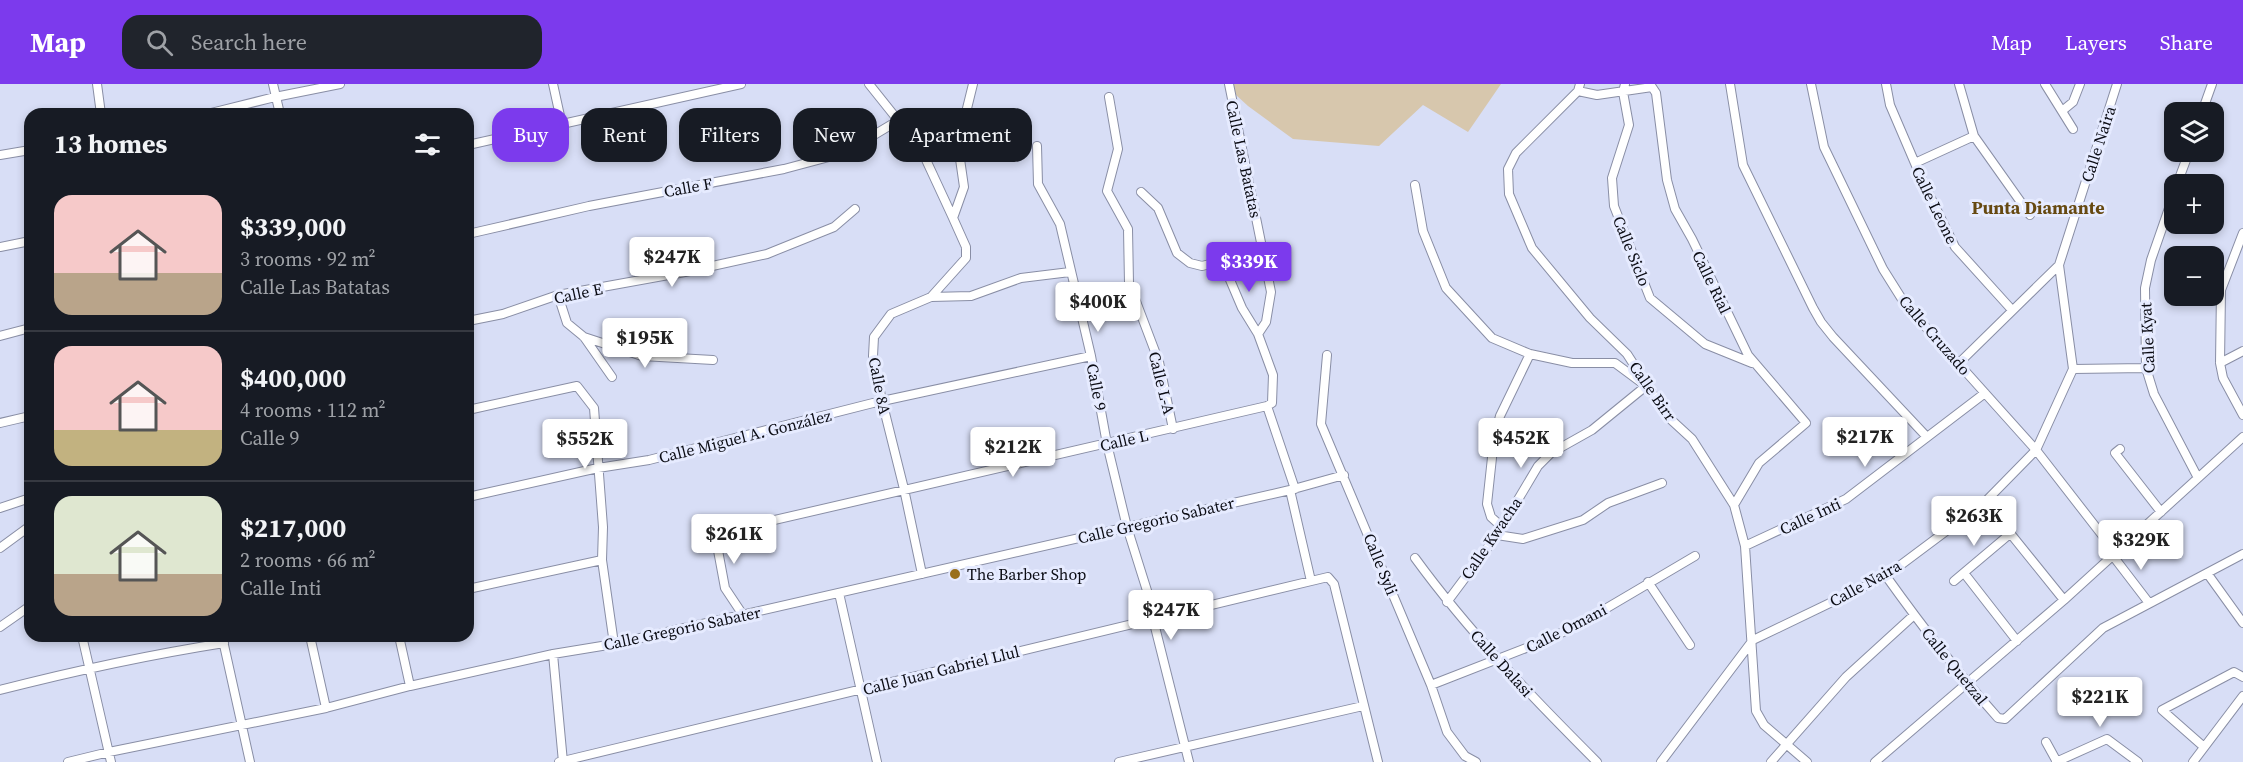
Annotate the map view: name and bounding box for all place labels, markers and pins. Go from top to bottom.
pin: $247K [630,237,714,288]
pin: $339K [1207,242,1291,293]
pin: $400K [1056,282,1140,333]
pin: $195K [603,318,687,369]
pin: $217K [1823,417,1907,468]
pin: $452K [1479,418,1563,469]
pin: $552K [543,419,627,470]
pin: $212K [971,427,1055,478]
pin: $263K [1932,496,2016,547]
pin: $261K [692,514,776,565]
pin: $329K [2099,520,2183,571]
place label: The Barber Shop [967,563,1086,585]
marker: The Barber Shop [948,567,962,581]
pin: $247K [1129,590,1213,641]
pin: $221K [2058,677,2142,728]

